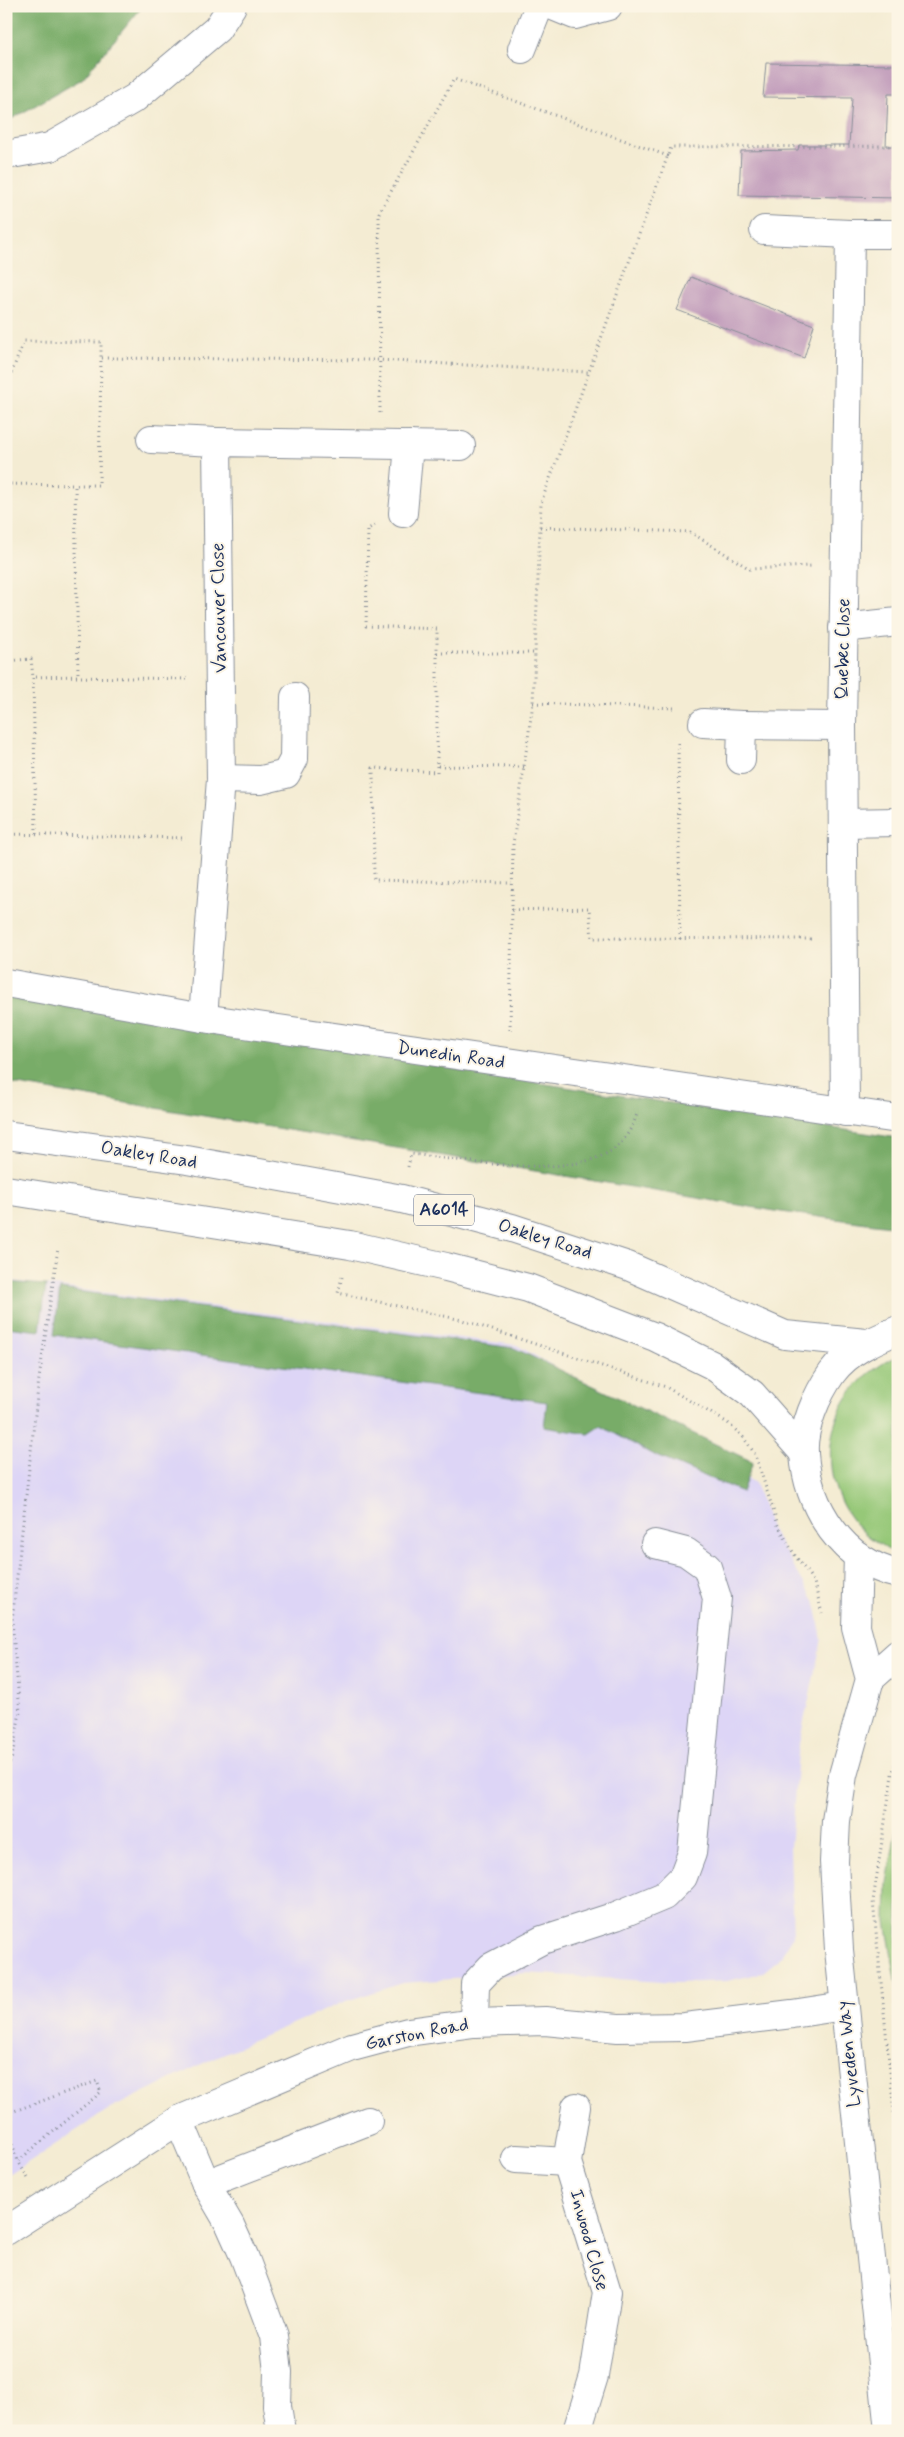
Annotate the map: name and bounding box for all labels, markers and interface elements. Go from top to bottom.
street label: Vancouver Close [205,543,233,673]
street label: Quebec Close [830,598,856,700]
street label: Dunedin Road [395,1035,507,1075]
street label: Oakley Road [99,1135,199,1175]
road number: A6014 [414,1194,474,1226]
street label: Oakley Road [495,1213,595,1265]
street label: Lyveden Way [831,2000,868,2108]
street label: Garston Road [363,2012,471,2056]
street label: Inwood Close [563,2187,615,2293]

